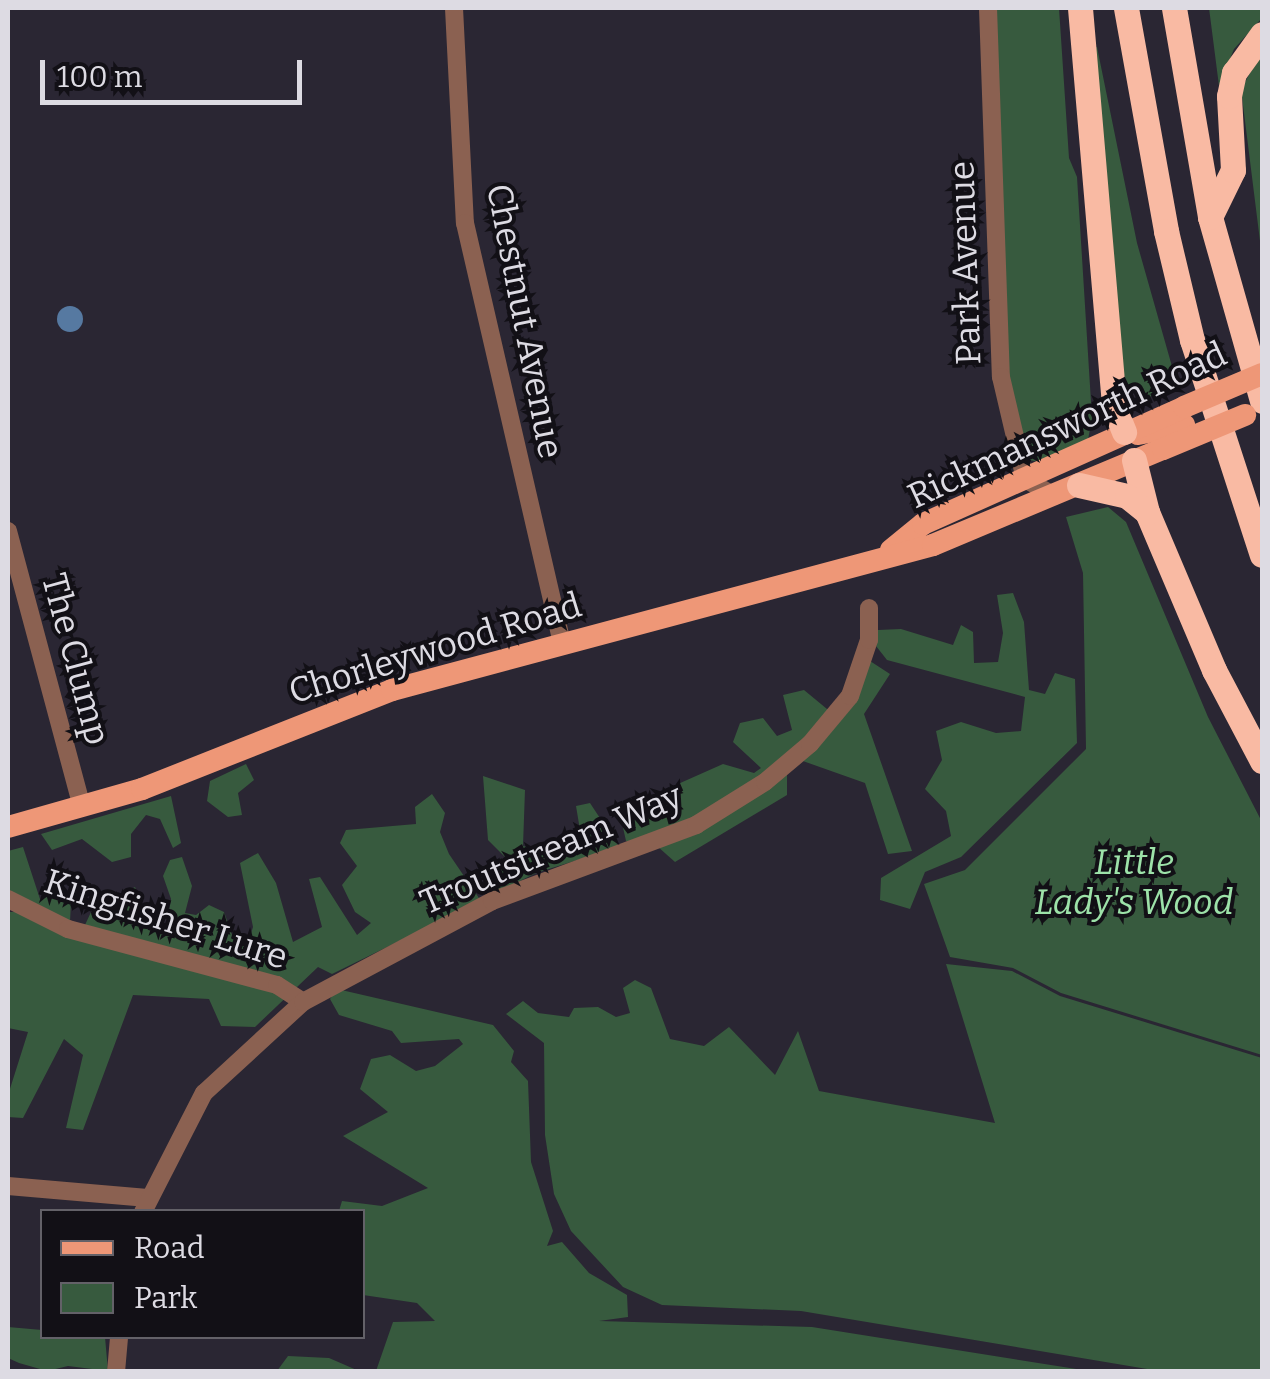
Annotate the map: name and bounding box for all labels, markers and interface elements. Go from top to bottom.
scale bar [45,40,308,102]
text: 100 m [57,59,142,95]
street label: Park Avenue [940,160,990,366]
street label: Chestnut Avenue [478,180,572,462]
street label: Rickmansworth Road [901,333,1233,517]
street label: The Clump [33,569,119,749]
street label: Chorleywood Road [284,584,586,712]
street label: Troutstream Way [414,775,688,923]
park label: Little Lady's Wood [1035,841,1233,923]
street label: Kingfisher Lure [39,860,293,978]
legend [40,1209,365,1339]
text: Road [134,1230,205,1266]
text: Park [134,1280,197,1316]

